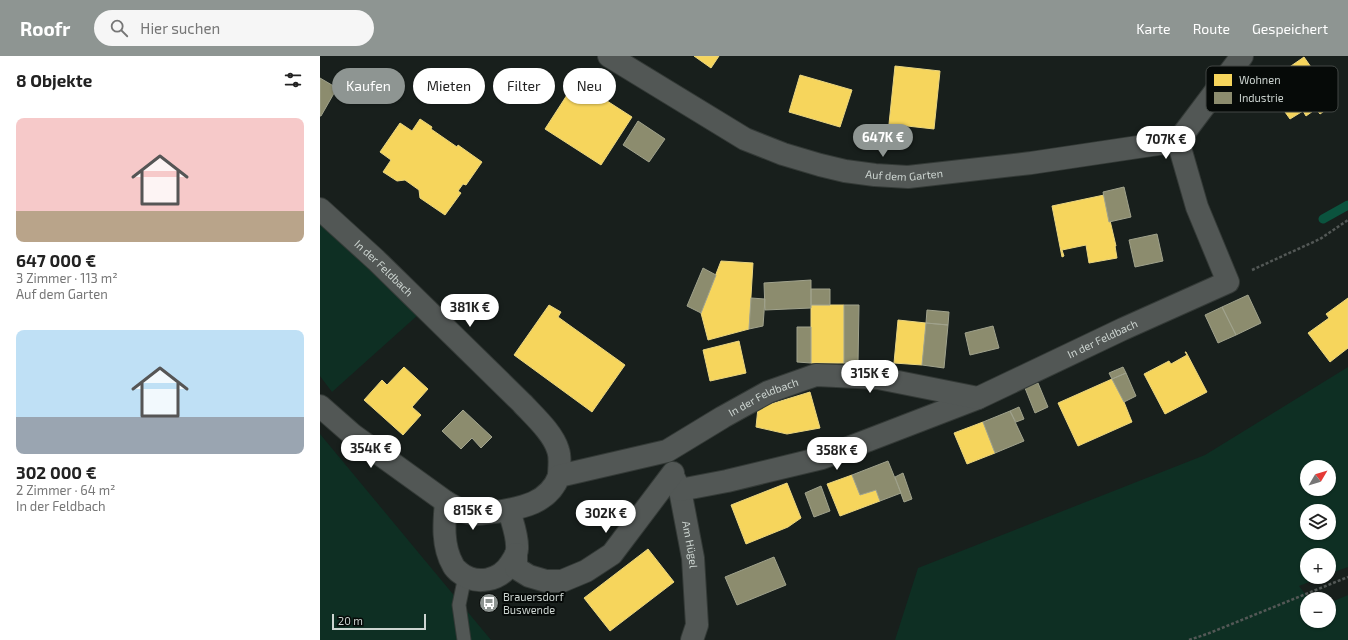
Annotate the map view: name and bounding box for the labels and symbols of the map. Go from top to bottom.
legend [1206,66,1338,112]
text: Wohnen [1239,73,1281,86]
text: Industrie [1239,91,1284,104]
pin: 647K € [850,124,916,158]
pin: 707K € [1133,126,1199,160]
street label: Auf dem Garten [865,166,944,183]
street label: In der Feldbach [352,237,416,299]
pin: 381K € [437,294,503,328]
street label: In der Feldbach [1065,316,1139,361]
pin: 315K € [837,360,903,394]
street label: In der Feldbach [726,375,800,419]
pin: 354K € [338,435,404,469]
pin: 358K € [804,437,870,471]
north arrow [1300,460,1336,496]
pin: 815K € [440,497,506,531]
pin: 302K € [573,500,639,534]
street label: Am Hügel [680,520,701,569]
place label: Brauersdorf Buswende [503,590,564,616]
bus stop icon: Brauersdorf Buswende [478,592,500,614]
scale bar [332,612,426,631]

